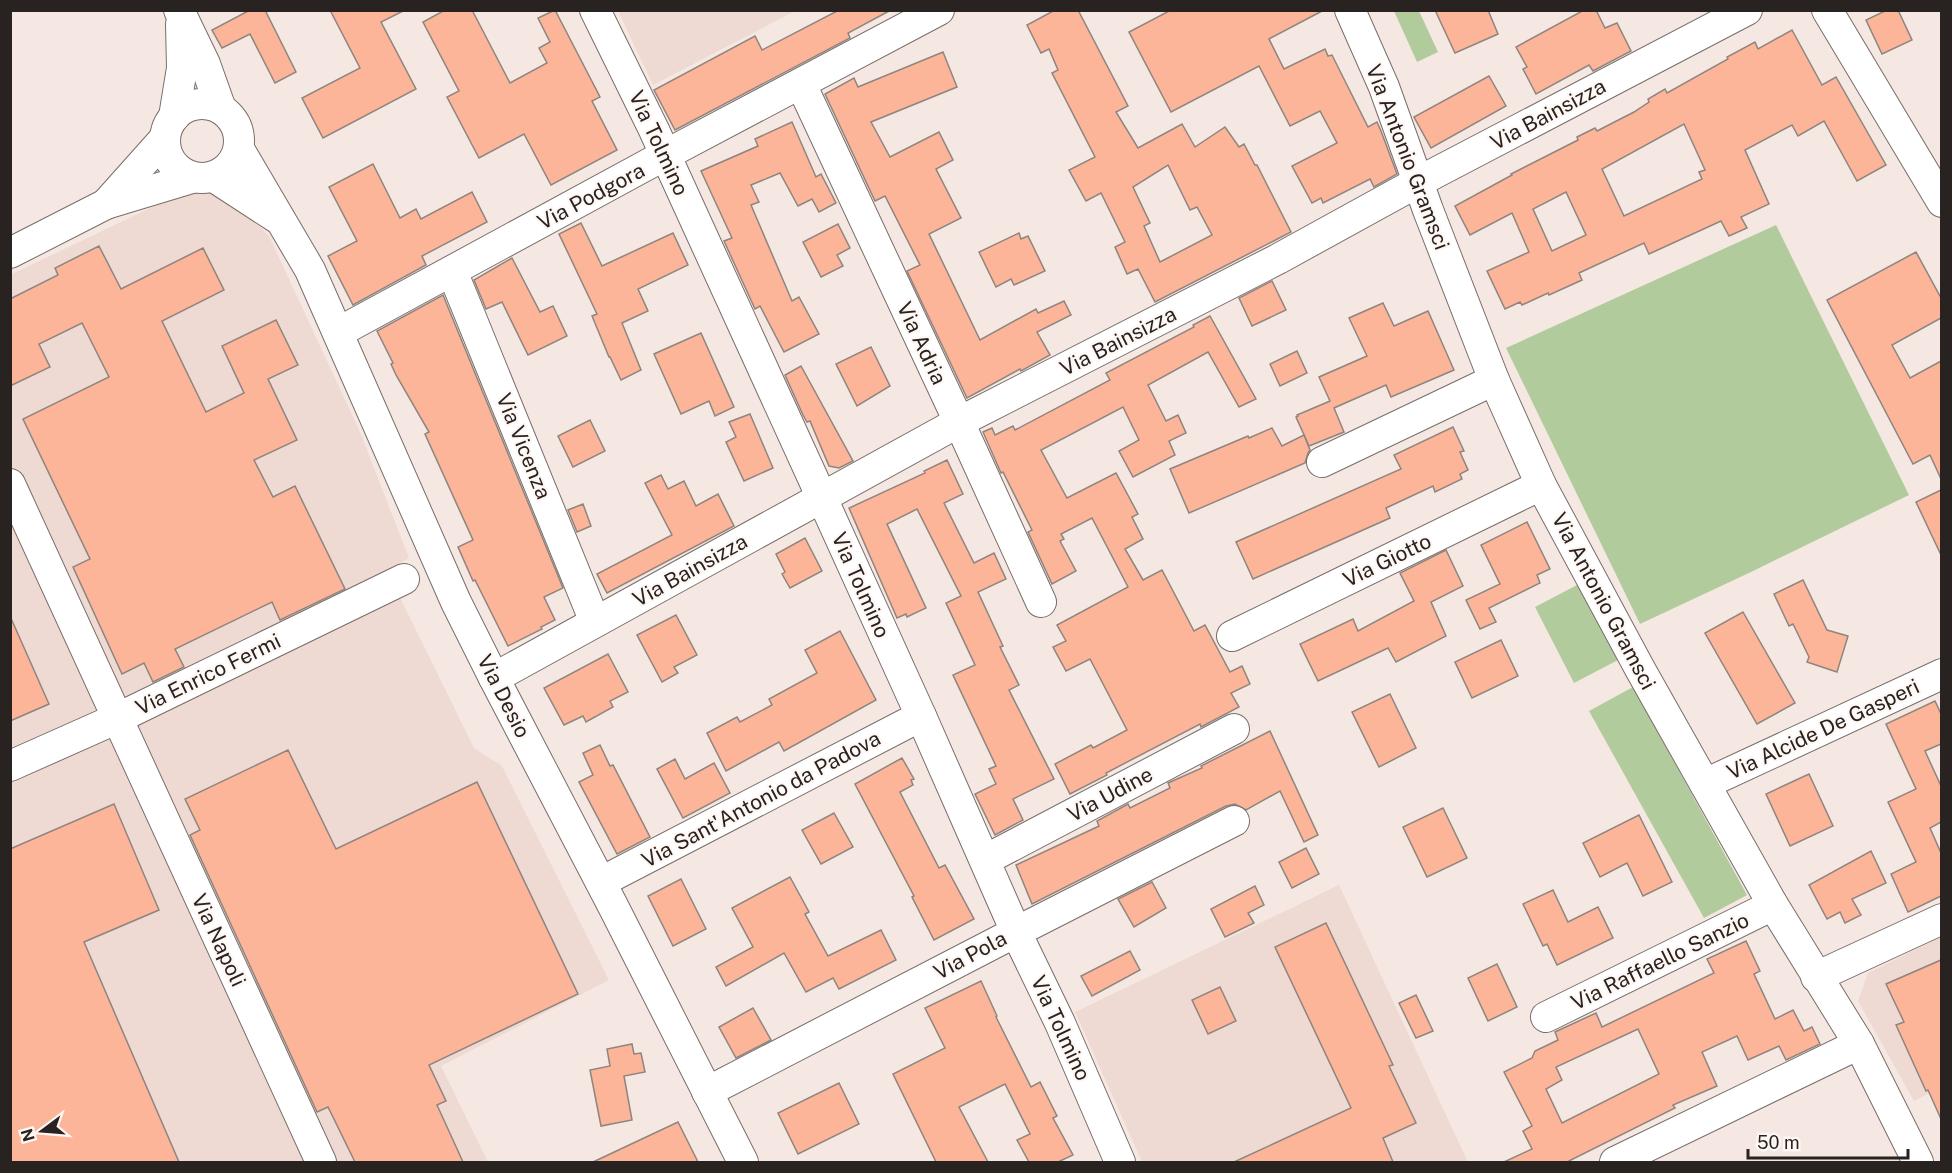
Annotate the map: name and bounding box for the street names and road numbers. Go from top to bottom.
street label: Via Antonio Gramsci [1361,61,1455,253]
street label: Via Bainsizza [1486,73,1610,155]
street label: Via Tolmino [624,87,694,199]
street label: Via Podgora [533,157,649,235]
street label: Via Adria [892,298,952,388]
street label: Via Bainsizza [1056,301,1180,381]
street label: Via Vicenza [491,389,557,503]
street label: Via Antonio Gramsci [1547,508,1661,694]
street label: Via Bainsizza [628,528,752,612]
street label: Via Tolmino [827,528,895,642]
street label: Via Giotto [1339,528,1435,592]
street label: Via Enrico Fermi [131,628,285,720]
street label: Via Desio [472,650,536,742]
street label: Via Alcide De Gasperi [1723,673,1923,785]
street label: Via Sant'Antonio da Padova [637,725,885,873]
street label: Via Udine [1063,761,1157,827]
street label: Via Napoli [187,890,251,990]
street label: Via Raffaello Sanzio [1567,907,1753,1015]
street label: Via Pola [929,925,1011,985]
street label: Via Tolmino [1026,972,1096,1084]

